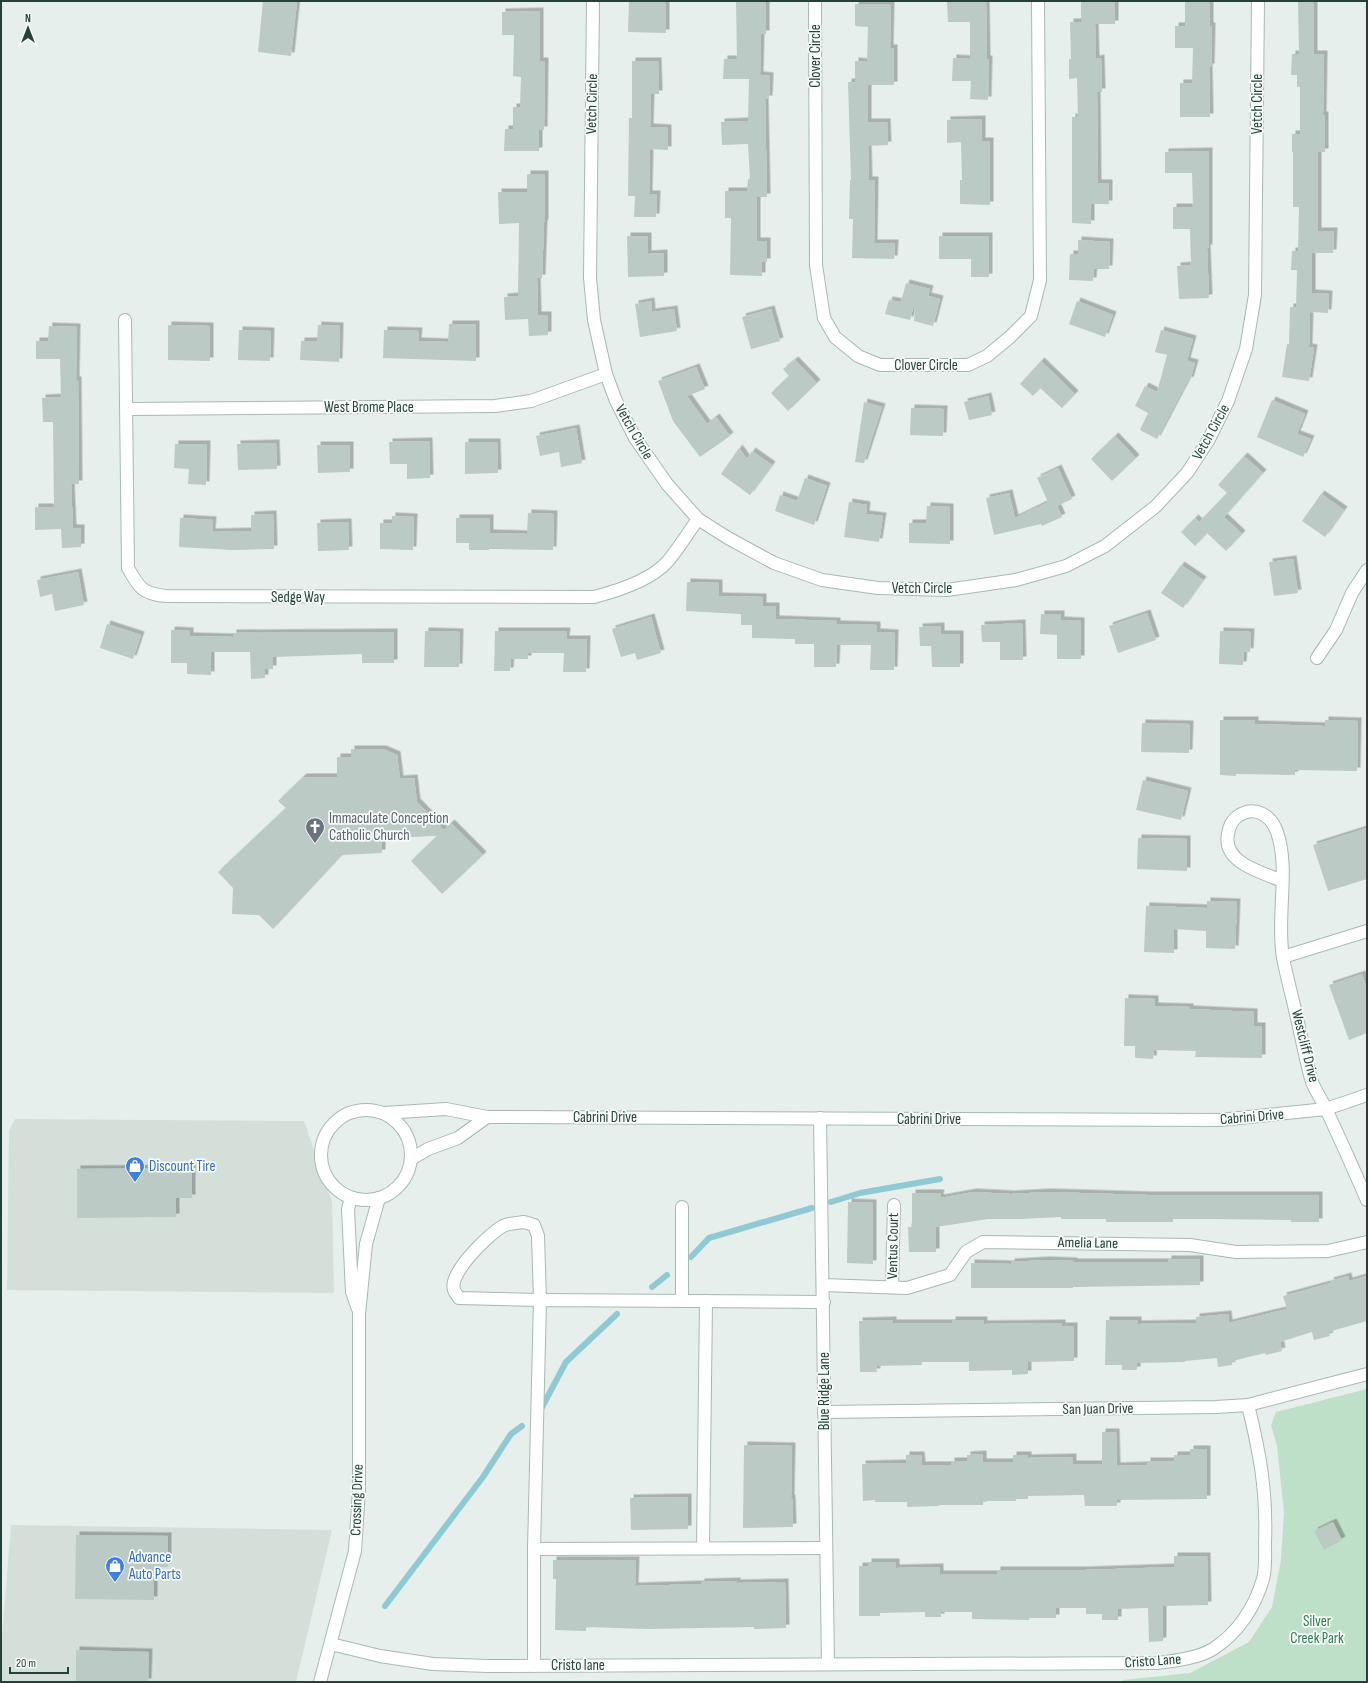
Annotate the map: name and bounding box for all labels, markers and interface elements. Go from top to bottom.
north arrow [8,8,48,48]
text: N [25,12,31,25]
street label: Clover Circle [806,24,825,88]
street label: Vetch Circle [582,74,602,134]
street label: Vetch Circle [1248,74,1267,134]
street label: Clover Circle [894,356,958,375]
street label: West Brome Place [324,398,414,417]
street label: Vetch Circle [611,401,657,463]
street label: Vetch Circle [1188,401,1234,463]
street label: Vetch Circle [892,579,952,598]
street label: Sedge Way [271,588,325,607]
place label: Immaculate Conception Catholic Church [329,809,449,845]
church icon: Immaculate Conception Catholic Church [304,816,326,844]
street label: Westcliff Drive [1287,1008,1323,1084]
street label: Cabrini Drive [1219,1105,1285,1129]
street label: Cabrini Drive [573,1108,637,1127]
street label: Cabrini Drive [897,1110,961,1129]
shop icon: Discount Tire [124,1155,146,1183]
place label: Discount Tire [149,1157,215,1176]
street label: Ventus Court [883,1212,903,1279]
street label: Amelia Lane [1057,1233,1118,1253]
street label: Blue Ridge Lane [815,1352,834,1430]
street label: San Juan Drive [1062,1399,1134,1419]
street label: Crossing Drive [346,1464,368,1536]
place label: Advance Auto Parts [128,1548,181,1584]
shop icon: Advance Auto Parts [104,1555,126,1583]
park label: Silver Creek Park [1290,1612,1344,1648]
scale bar [10,1649,68,1675]
street label: Cristo Lane [1124,1650,1182,1672]
text: 20 m [16,1656,36,1671]
street label: Cristo lane [551,1656,605,1675]

